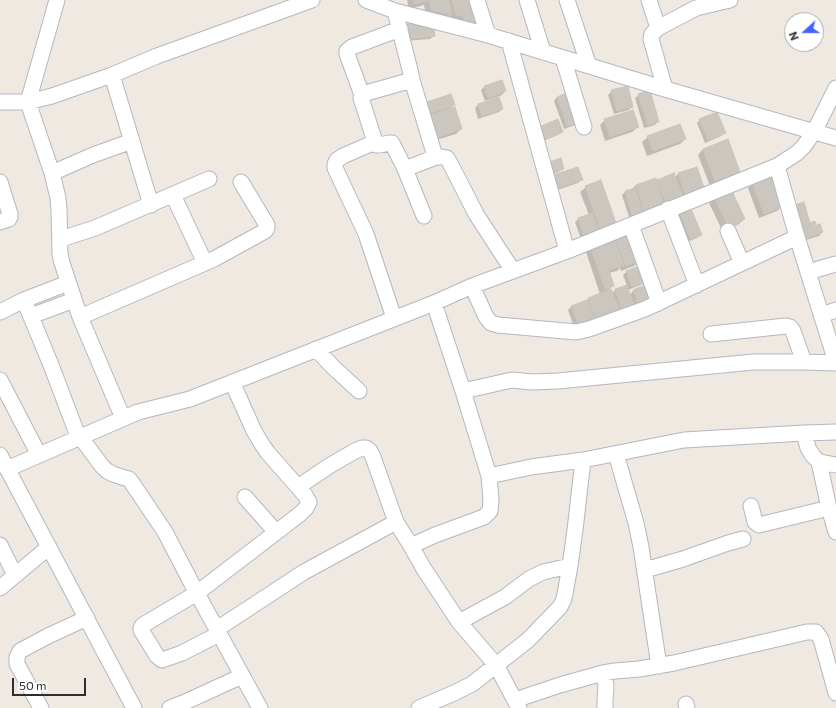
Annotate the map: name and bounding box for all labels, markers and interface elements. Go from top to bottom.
north arrow [784,12,824,52]
text: N [786,30,801,42]
scale bar [14,670,88,696]
text: 50 m [19,678,47,692]

